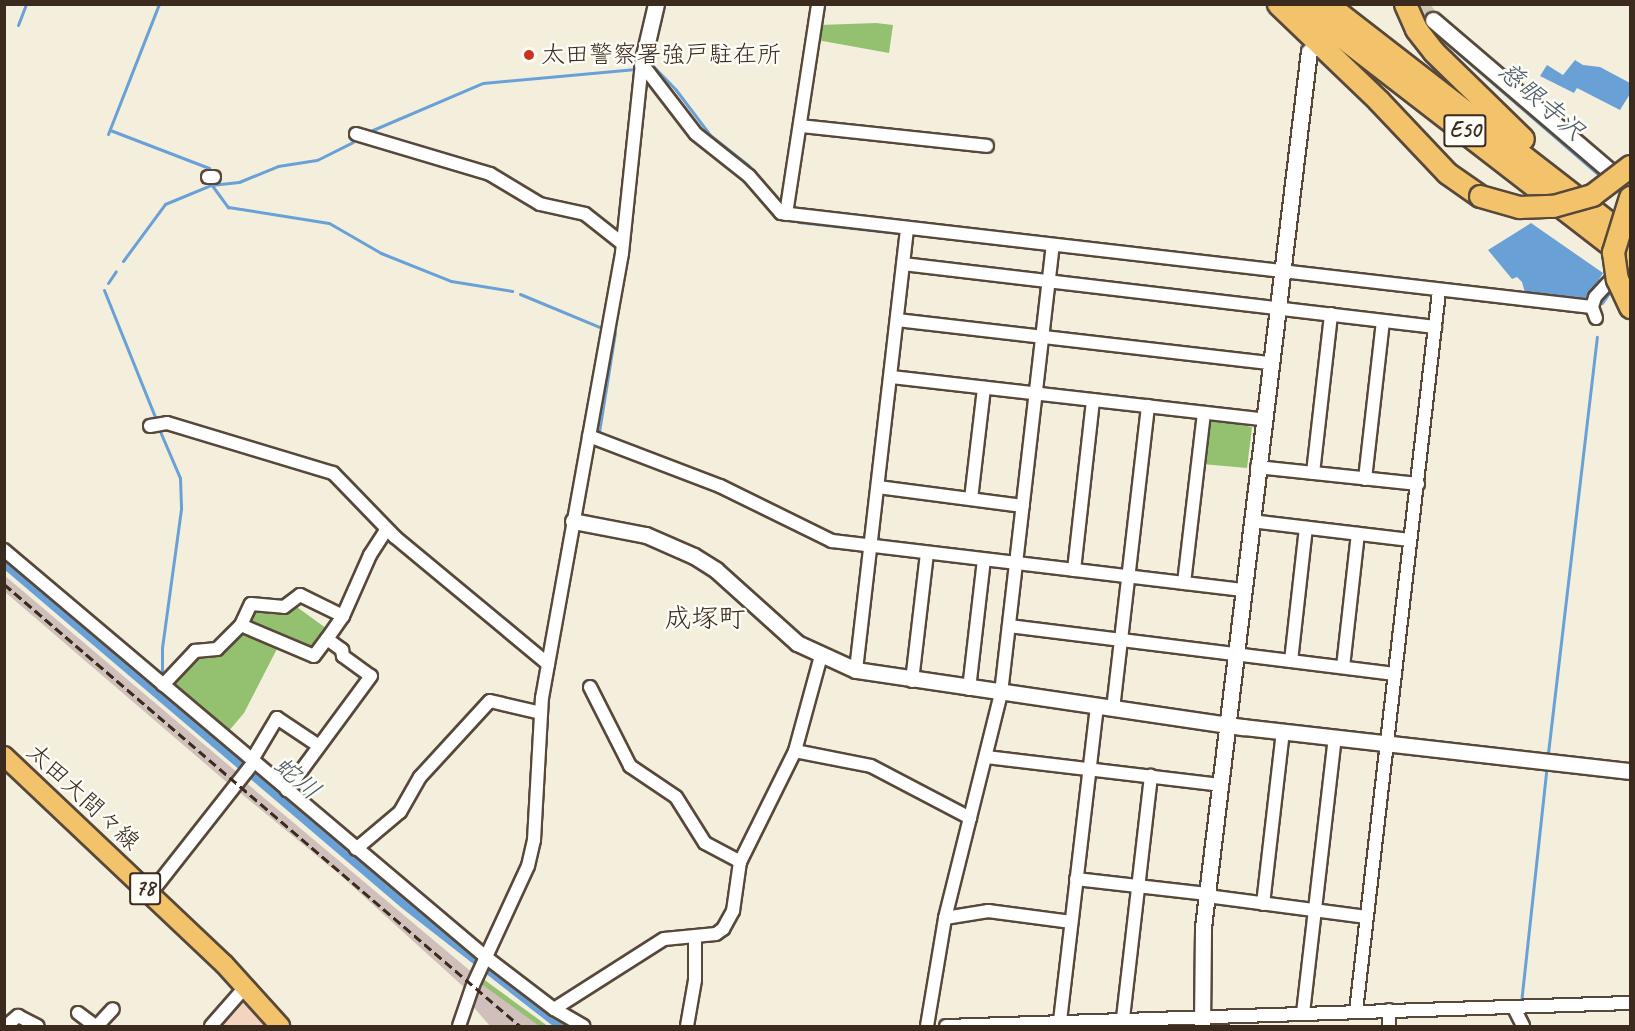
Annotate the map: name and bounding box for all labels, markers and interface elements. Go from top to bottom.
place label: 太田警察署強戸駐在所 [541,41,781,69]
marker: 太田警察署強戸駐在所 [522,48,536,62]
water label: 慈眼寺沢 [1492,55,1590,147]
road number: E50 [1442,112,1488,150]
district label: 成塚町 [665,603,745,635]
street label: 太田大間々線 [21,737,145,857]
water label: 蛇川 [267,749,327,807]
road number: 78 [128,870,162,908]

